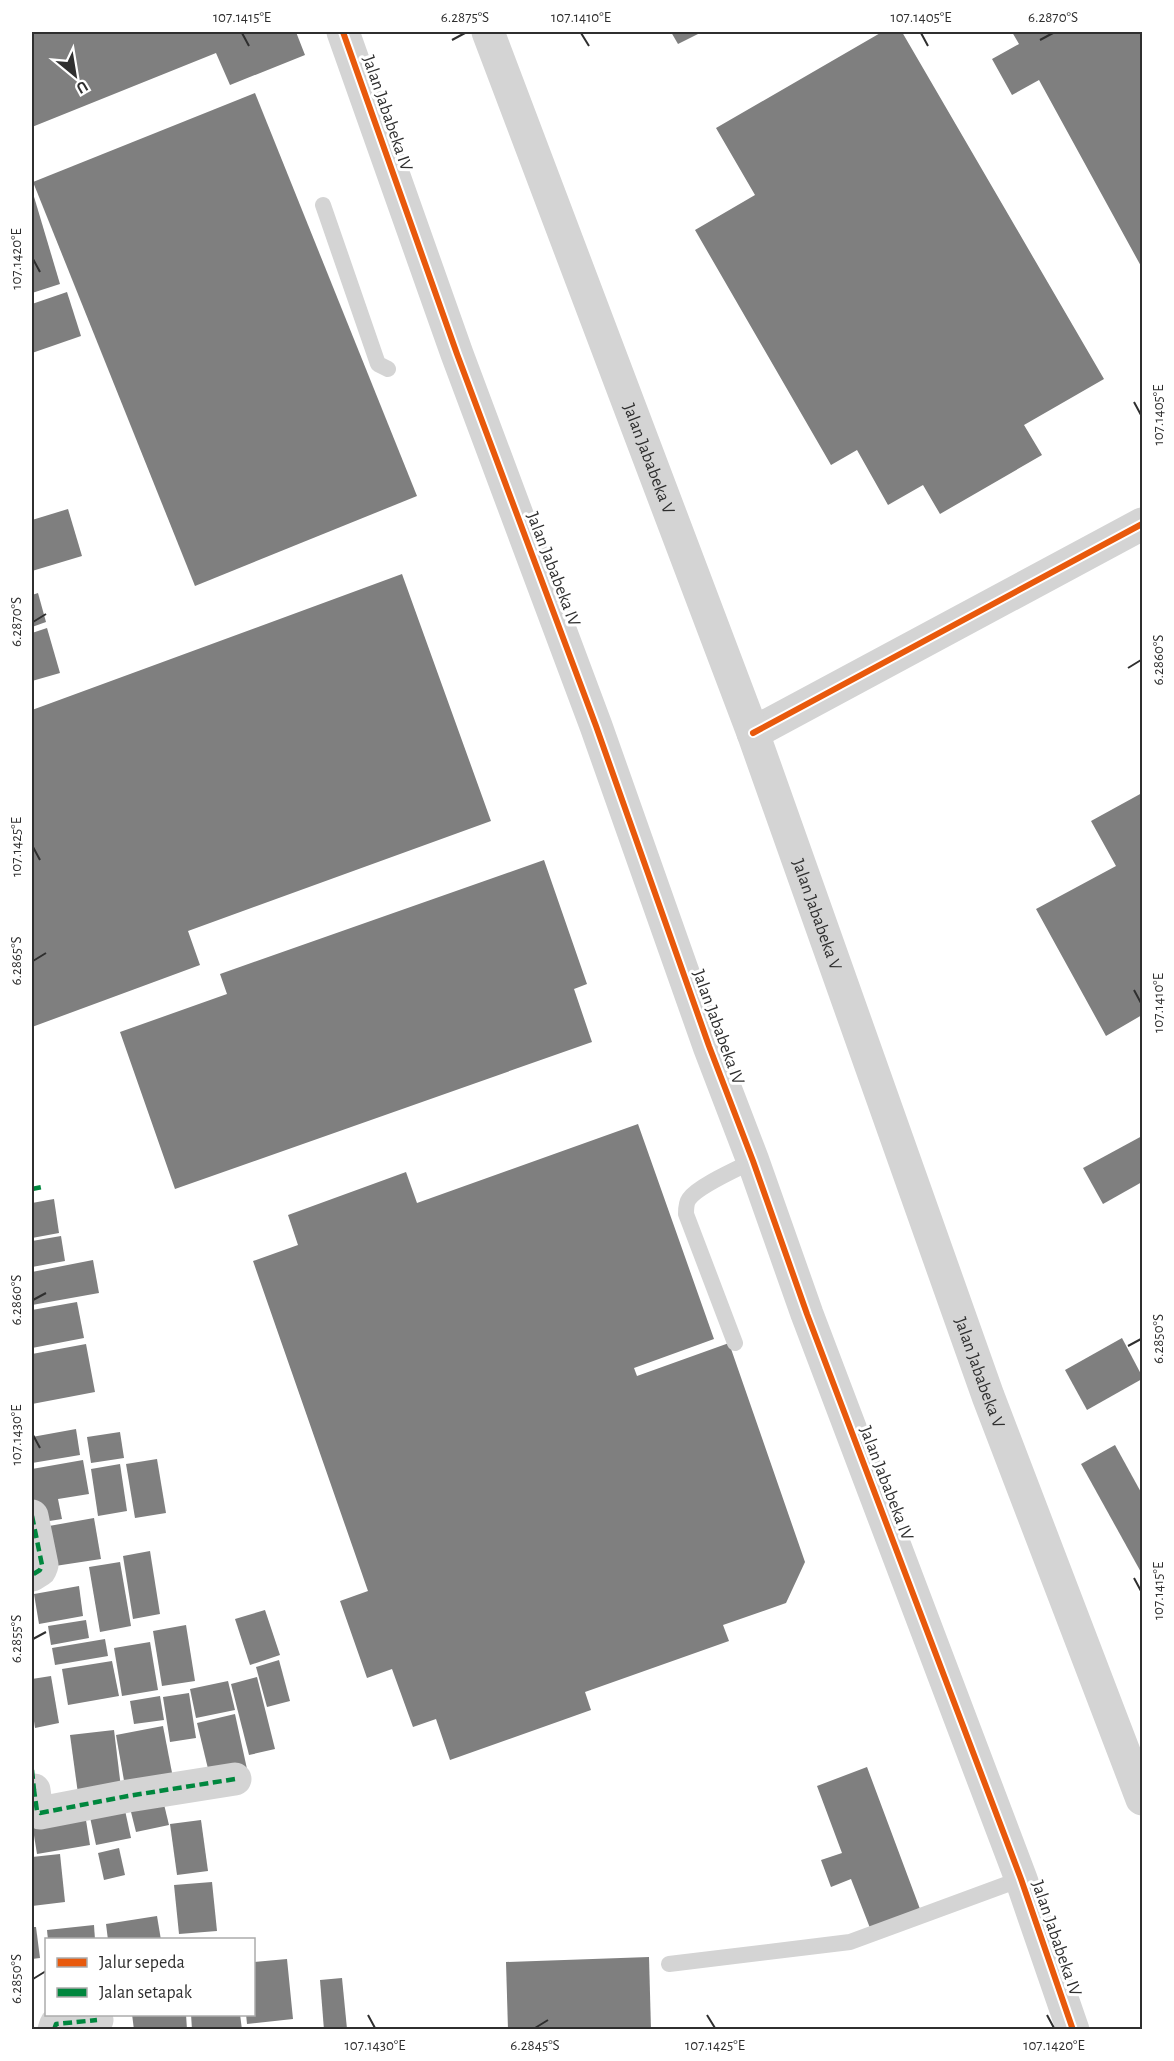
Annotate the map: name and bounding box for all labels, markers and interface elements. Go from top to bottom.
text: 107.1415°E [213,10,271,25]
text: 6.2875°S [441,10,489,25]
text: 107.1410°E [551,10,611,25]
text: 107.1405°E [891,10,951,25]
text: 6.2870°S [1028,10,1078,25]
north arrow [45,45,105,105]
street label: Jalan Jababeka IV [359,53,416,174]
text: U [74,78,90,97]
text: 107.1420°E [9,228,24,290]
text: 107.1405°E [1151,385,1166,445]
street label: Jalan Jababeka V [619,401,678,517]
street label: Jalan Jababeka IV [523,510,583,630]
text: 6.2870°S [9,597,24,647]
text: 6.2860°S [1151,635,1166,685]
text: 107.1425°E [9,817,24,877]
street label: Jalan Jababeka V [788,857,845,974]
text: 6.2865°S [9,936,24,986]
street label: Jalan Jababeka IV [689,967,747,1088]
text: 107.1410°E [1151,973,1166,1033]
text: 6.2860°S [9,1275,24,1325]
text: 6.2850°S [1151,1314,1166,1364]
street label: Jalan Jababeka V [951,1315,1008,1432]
text: 107.1430°E [9,1405,24,1465]
street label: Jalan Jababeka IV [856,1424,916,1544]
text: 107.1415°E [1151,1562,1166,1620]
text: 6.2855°S [9,1615,24,1663]
street label: Jalan Jababeka IV [1028,1878,1085,1999]
legend [45,1938,255,2016]
text: 6.2850°S [9,1954,24,2004]
text: Jalur sepeda [99,1954,185,1972]
text: Jalan setapak [99,1984,193,2002]
text: 107.1430°E [345,2038,405,2053]
text: 6.2845°S [510,2038,560,2053]
text: 107.1425°E [685,2038,745,2053]
text: 107.1420°E [1023,2038,1085,2053]

